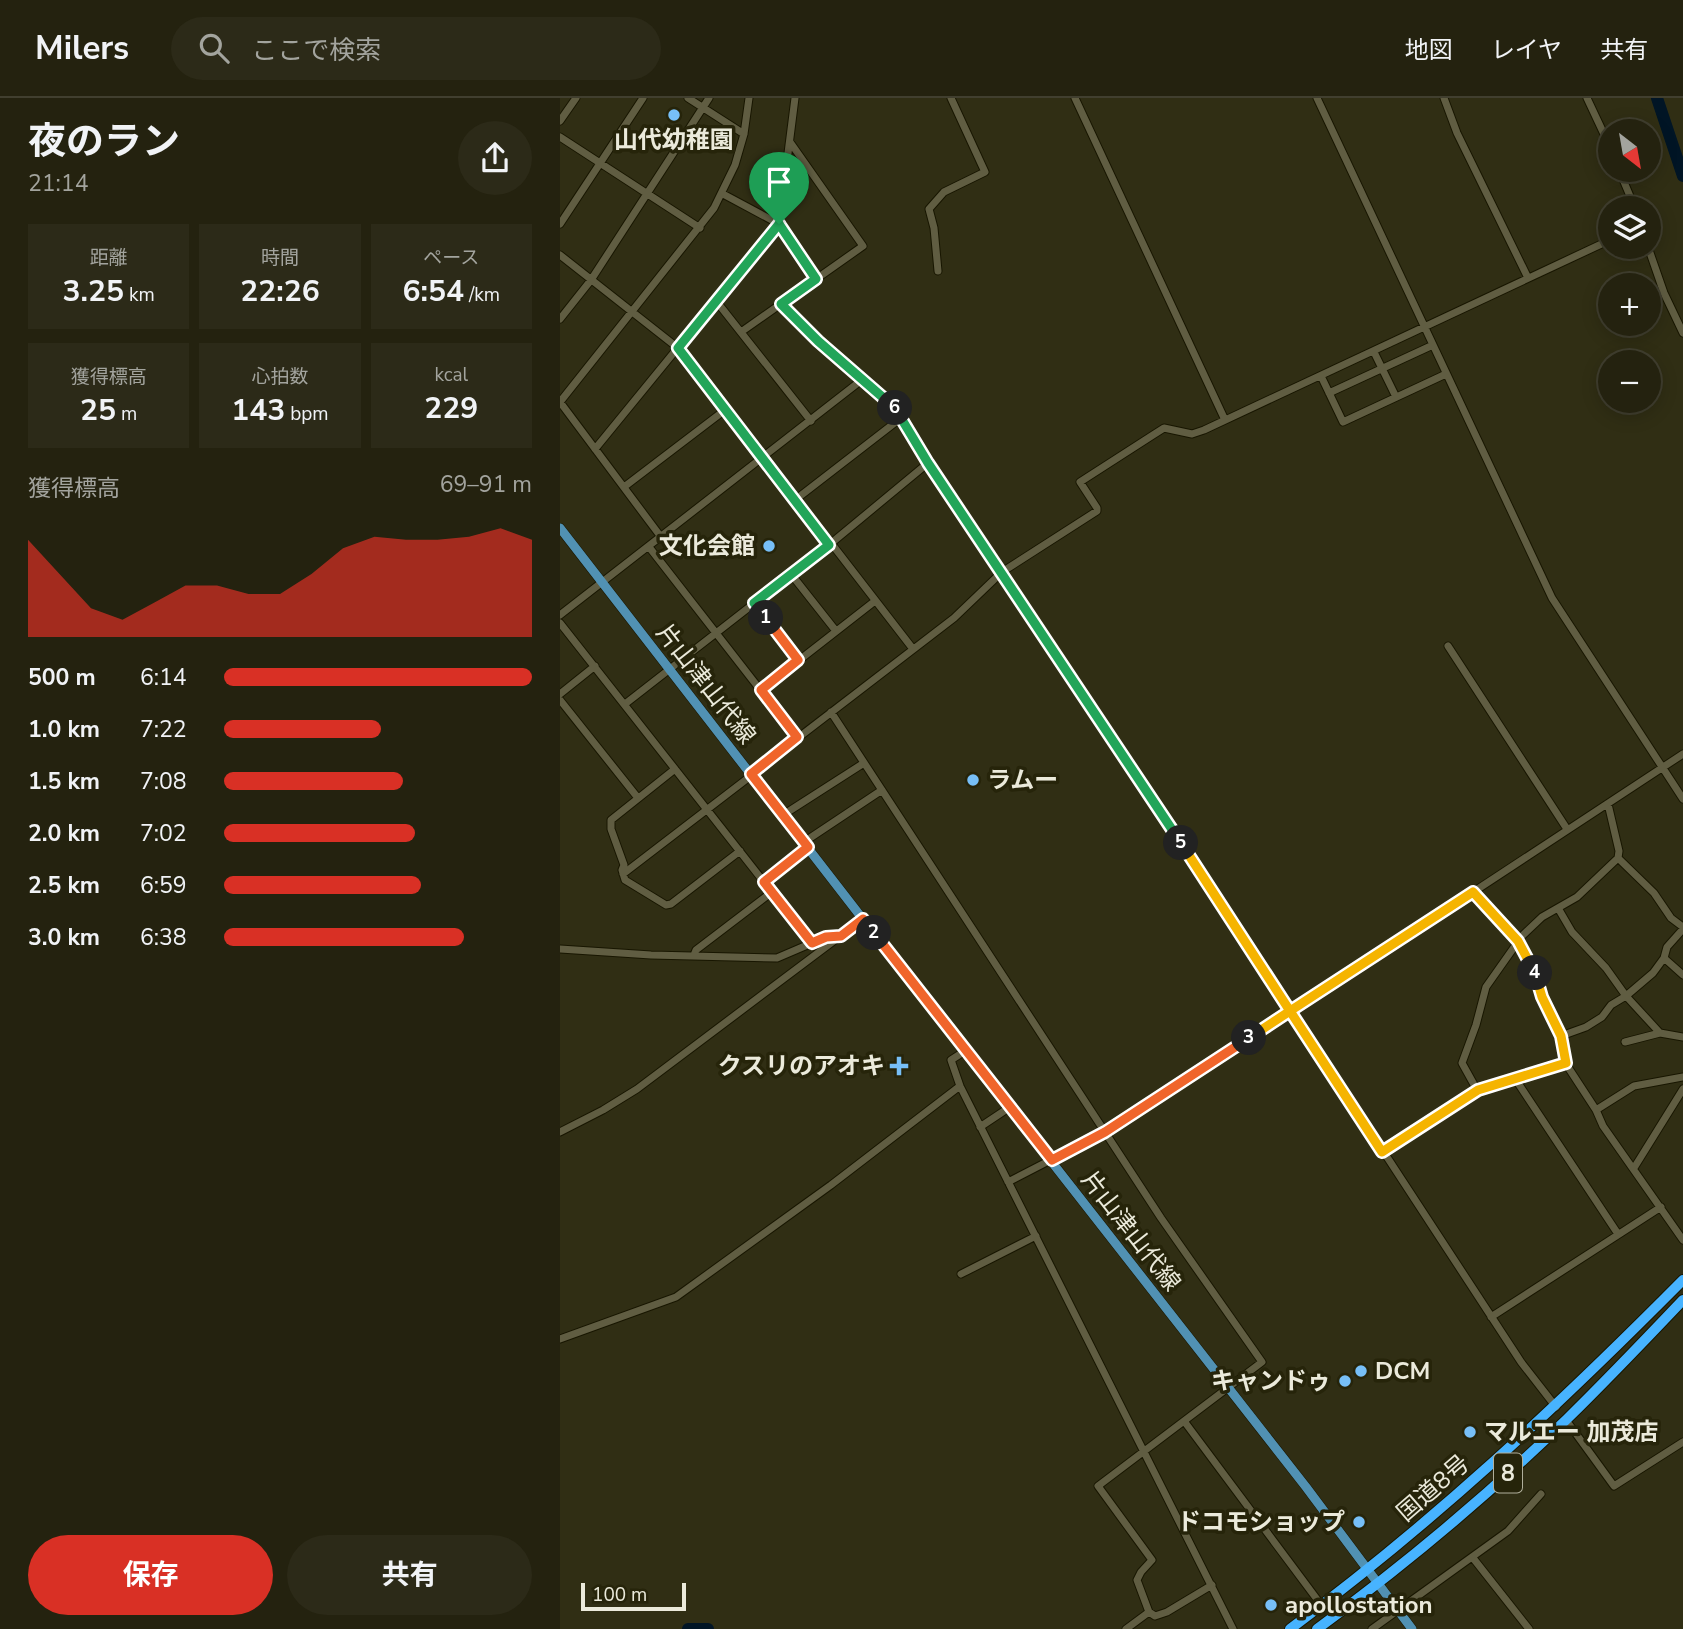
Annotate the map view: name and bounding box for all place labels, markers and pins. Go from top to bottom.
marker: 山代幼稚園 [666,107,682,123]
place label: 山代幼稚園 [614,124,734,156]
pin [749,152,809,224]
pin: 6 [878,390,912,426]
place label: 文化会館 [659,530,755,562]
marker: 文化会館 [761,538,777,554]
pin: 1 [748,601,784,636]
place label: ラムー [987,764,1058,796]
marker: ラムー [965,772,981,788]
pin: 5 [1164,826,1198,860]
pin: 2 [856,916,892,950]
pin: 4 [1518,956,1552,990]
pin: 3 [1232,1020,1266,1056]
place label: クスリのアオキ [718,1050,885,1082]
marker: クスリのアオキ [891,1058,907,1074]
place label: DCM [1375,1355,1430,1387]
marker: DCM [1353,1363,1369,1379]
place label: キャンドゥ [1211,1365,1331,1397]
marker: キャンドゥ [1337,1373,1353,1389]
place label: マルエー 加茂店 [1484,1416,1658,1448]
marker: マルエー 加茂店 [1462,1424,1478,1440]
place label: ドコモショップ [1177,1506,1345,1538]
marker: ドコモショップ [1351,1514,1367,1530]
place label: apollostation [1285,1589,1433,1621]
marker: apollostation [1263,1597,1279,1613]

